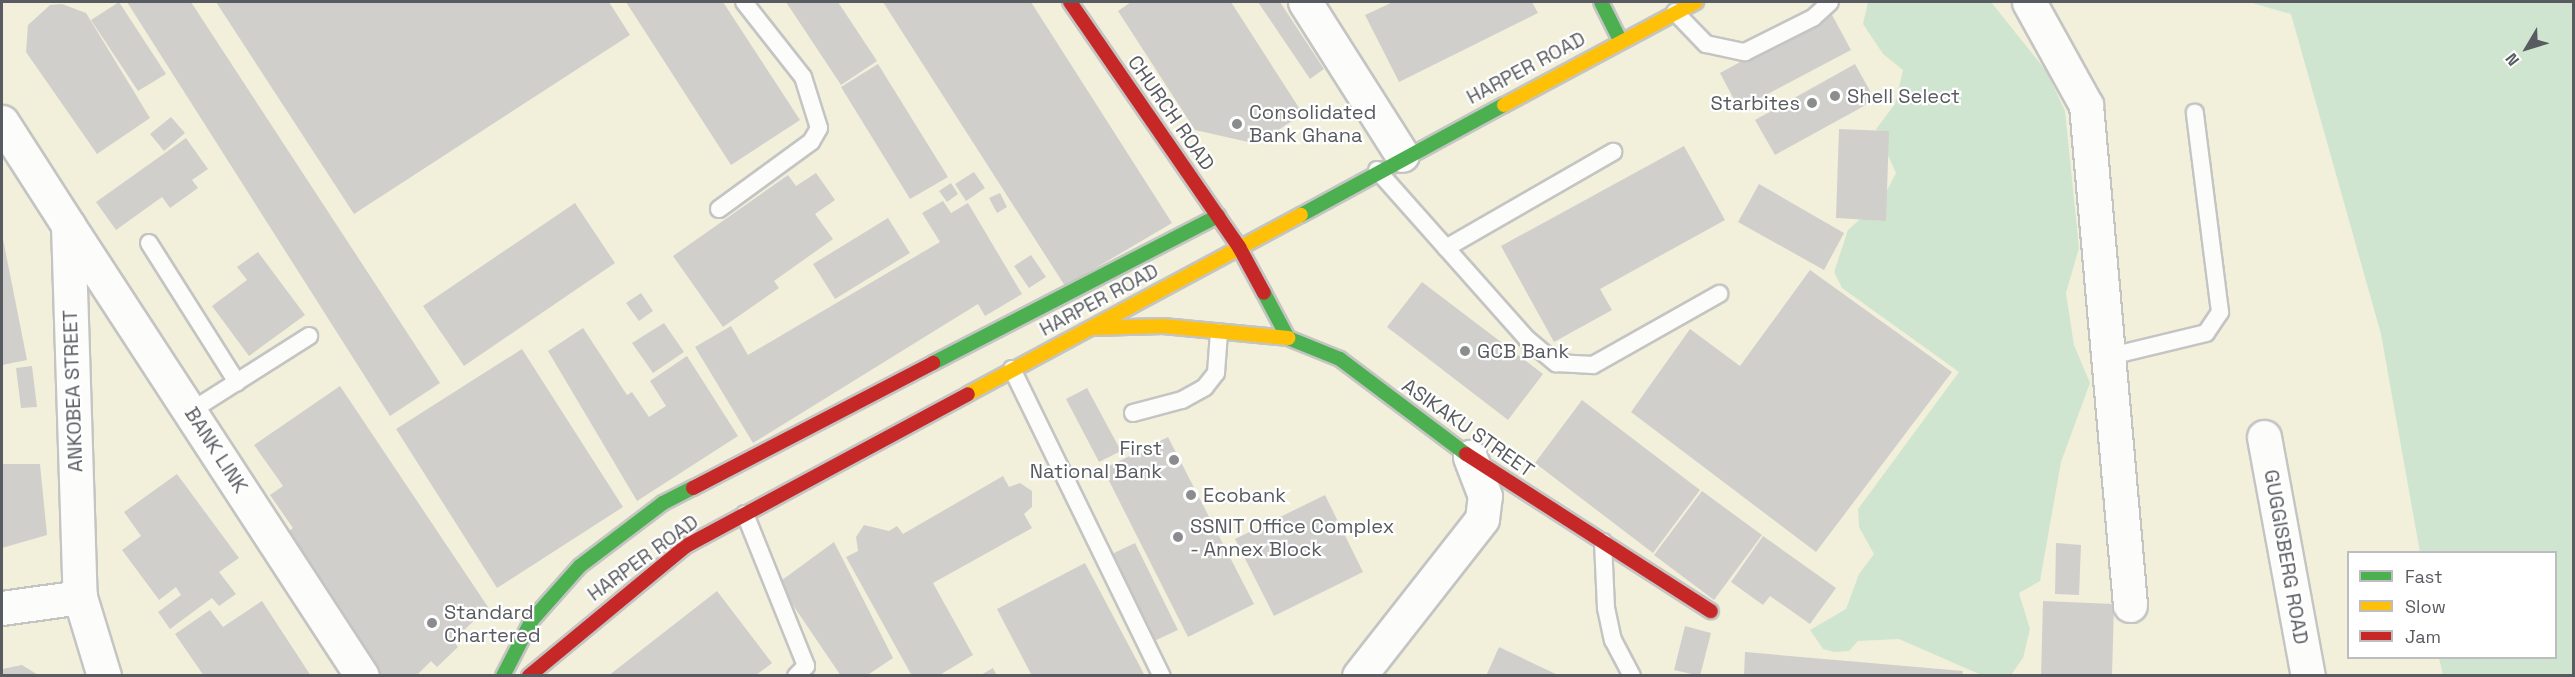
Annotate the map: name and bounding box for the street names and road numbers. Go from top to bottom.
street label: HARPER ROAD [1463,27,1589,109]
street label: CHURCH ROAD [1123,51,1219,175]
street label: HARPER ROAD [1036,259,1162,341]
street label: ANKOBEA STREET [58,309,88,473]
street label: ASIKAKU STREET [1397,374,1539,482]
street label: BANK LINK [179,403,253,497]
street label: GUGGISBERG ROAD [2259,468,2313,646]
street label: HARPER ROAD [583,510,703,606]

